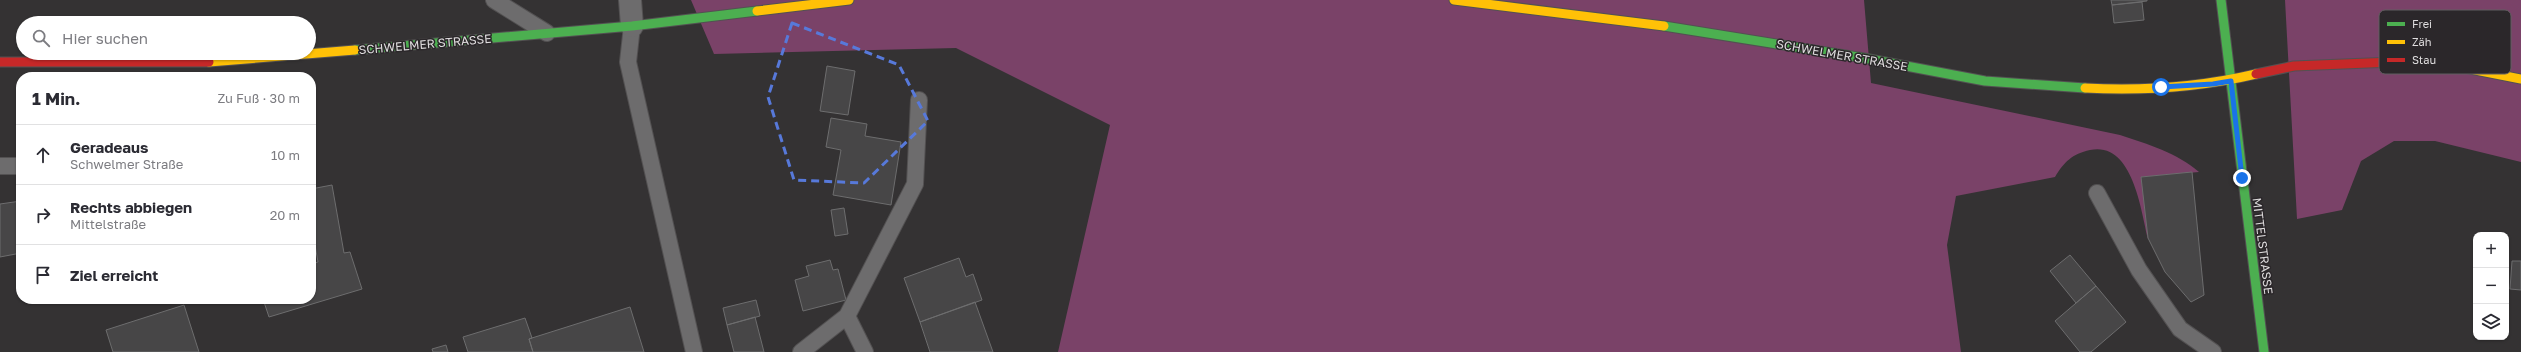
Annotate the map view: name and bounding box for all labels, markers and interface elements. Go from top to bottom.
legend [2379,10,2511,74]
search box [16,16,316,60]
text: Frei [2412,17,2432,30]
icon: search [30,27,52,49]
text: Hier suchen [62,29,148,47]
street label: SCHWELMER STRASSE [358,31,492,57]
text: Zäh [2412,35,2432,48]
street label: SCHWELMER STRASSE [1775,36,1909,74]
text: Stau [2412,53,2436,66]
route start [2152,78,2170,96]
text: 1 Min. [32,88,81,109]
text: Zu Fuß · 30 m [217,90,300,106]
text: Geradeaus [70,138,148,156]
icon: ahead [32,144,54,166]
text: 10 m [271,147,300,163]
text: Schwelmer Straße [70,156,183,172]
route end [2233,169,2251,187]
street label: MITTELSTRASSE [2250,197,2276,295]
text: Rechts abbiegen [70,198,192,216]
icon: right [32,204,54,226]
text: 20 m [270,207,300,223]
text: Mittelstraße [70,216,146,232]
map controls [2473,232,2509,340]
button: + [2473,232,2509,268]
icon: arrive [32,264,54,286]
text: Ziel erreicht [70,266,158,284]
button: − [2473,268,2509,304]
button: layers [2473,304,2509,340]

